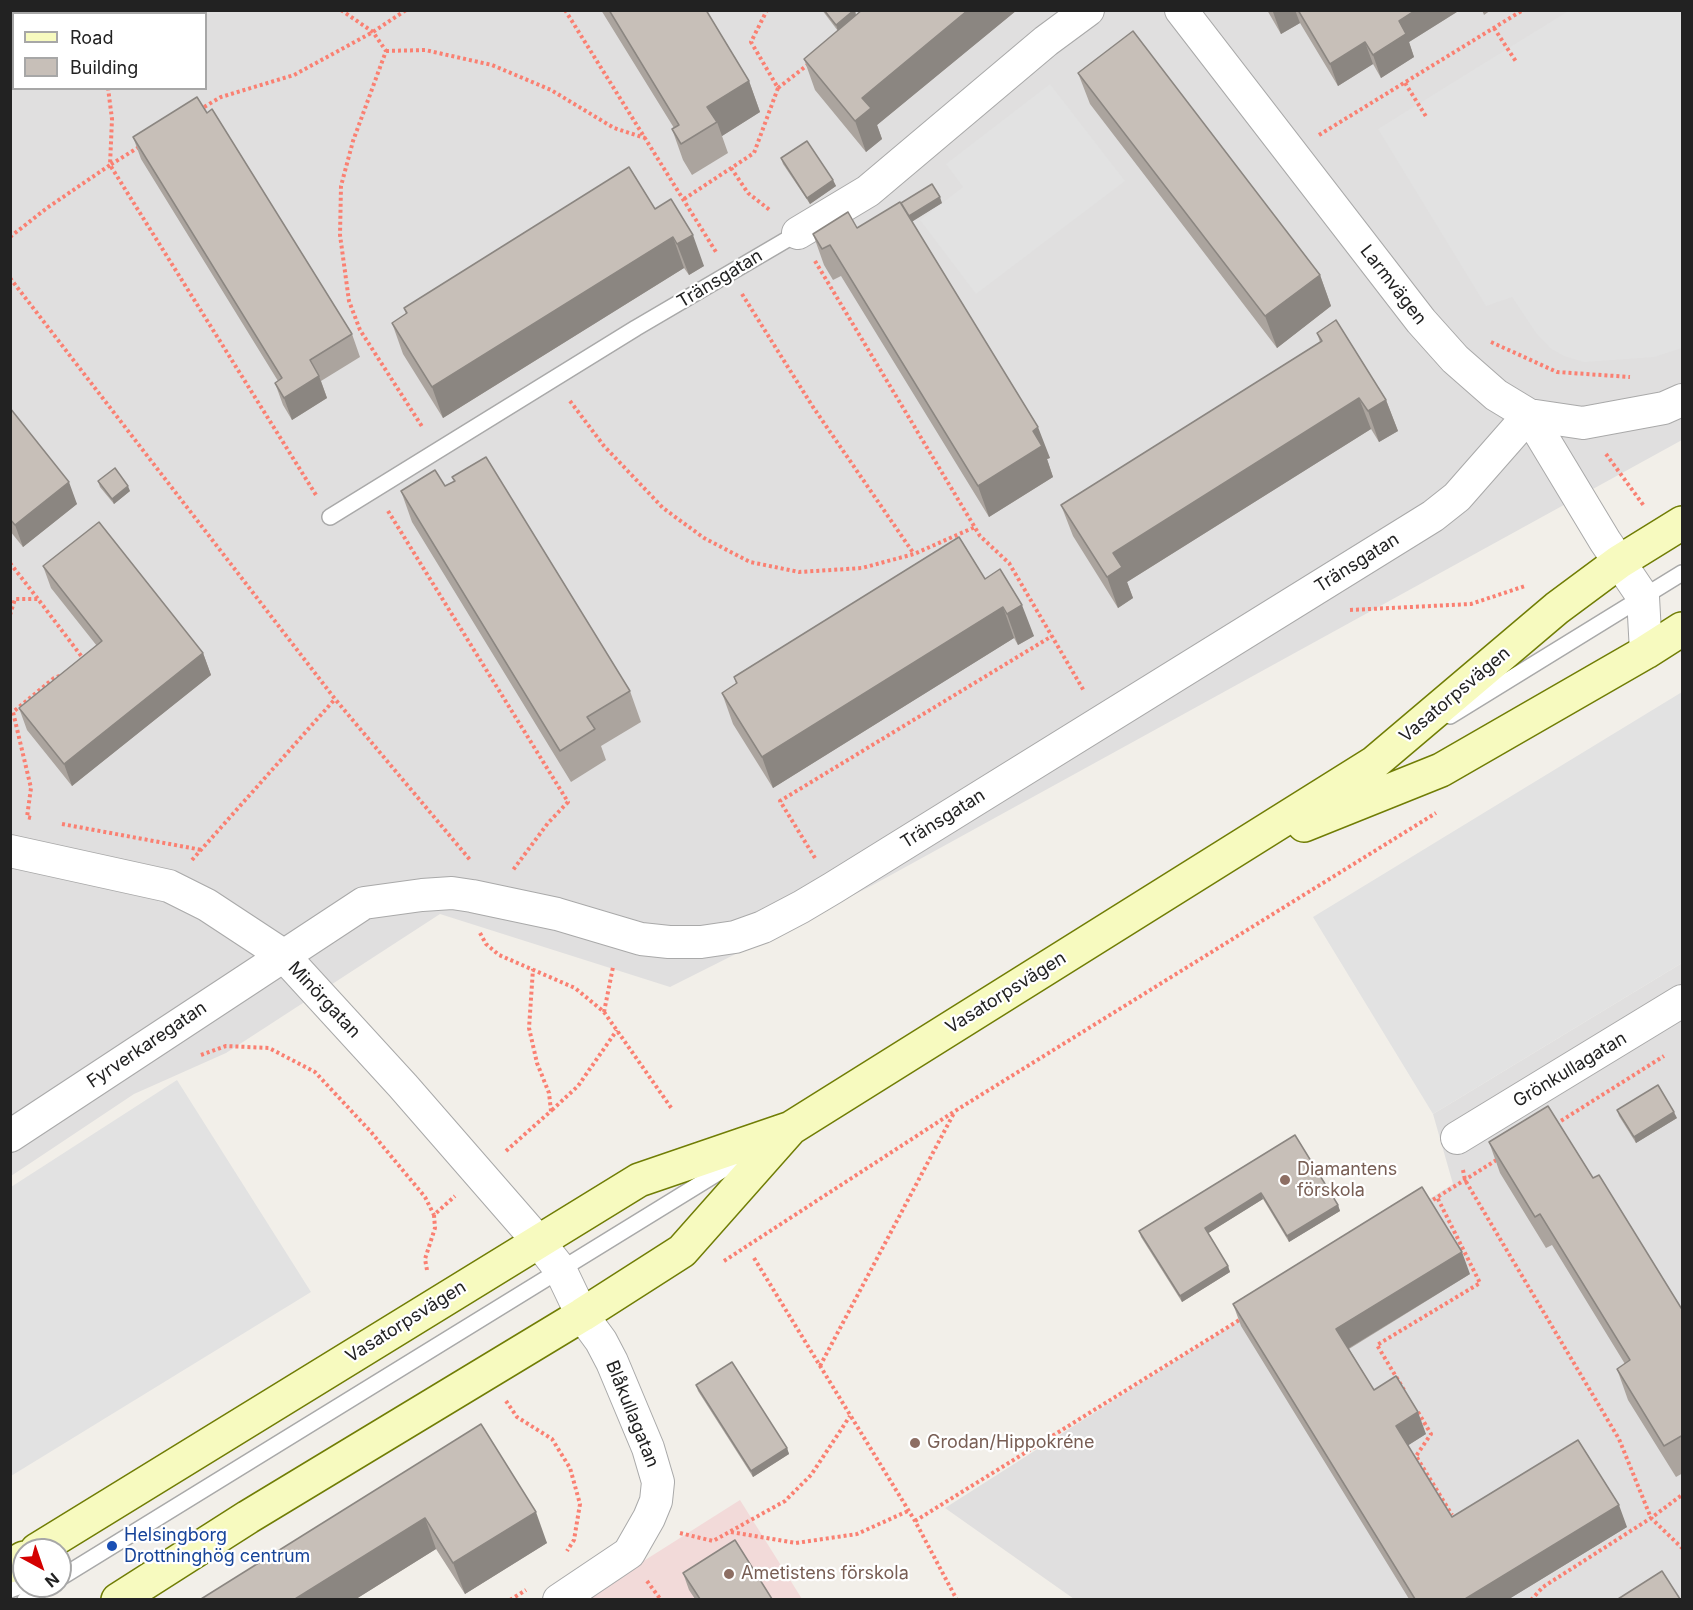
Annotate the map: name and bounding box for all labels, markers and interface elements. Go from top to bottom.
legend [12,12,207,90]
text: Road [70,27,113,48]
text: Building [70,57,138,78]
street label: Larmvägen [1355,241,1431,329]
street label: Tränsgatan [674,245,766,313]
street label: Tränsgatan [1311,529,1403,597]
street label: Vasatorpsvägen [1395,642,1515,748]
street label: Tränsgatan [897,785,989,853]
street label: Vasatorpsvägen [942,947,1070,1039]
street label: Minörgatan [283,957,365,1043]
street label: Fyrverkaregatan [83,997,211,1093]
street label: Grönkullagatan [1509,1028,1631,1112]
place label: Diamantens förskola [1297,1159,1397,1202]
marker: Diamantens förskola [1278,1173,1292,1187]
street label: Vasatorpsvägen [342,1276,470,1368]
street label: Blåkullagatan [601,1357,663,1471]
place label: Grodan/Hippokréne [927,1432,1095,1454]
marker: Grodan/Hippokréne [908,1436,922,1450]
place label: Helsingborg Drottninghög centrum [124,1525,310,1568]
north arrow [12,1538,72,1598]
marker: Helsingborg Drottninghög centrum [105,1539,119,1553]
place label: Ametistens förskola [741,1563,909,1585]
marker: Ametistens förskola [722,1567,736,1581]
text: N [41,1569,63,1592]

